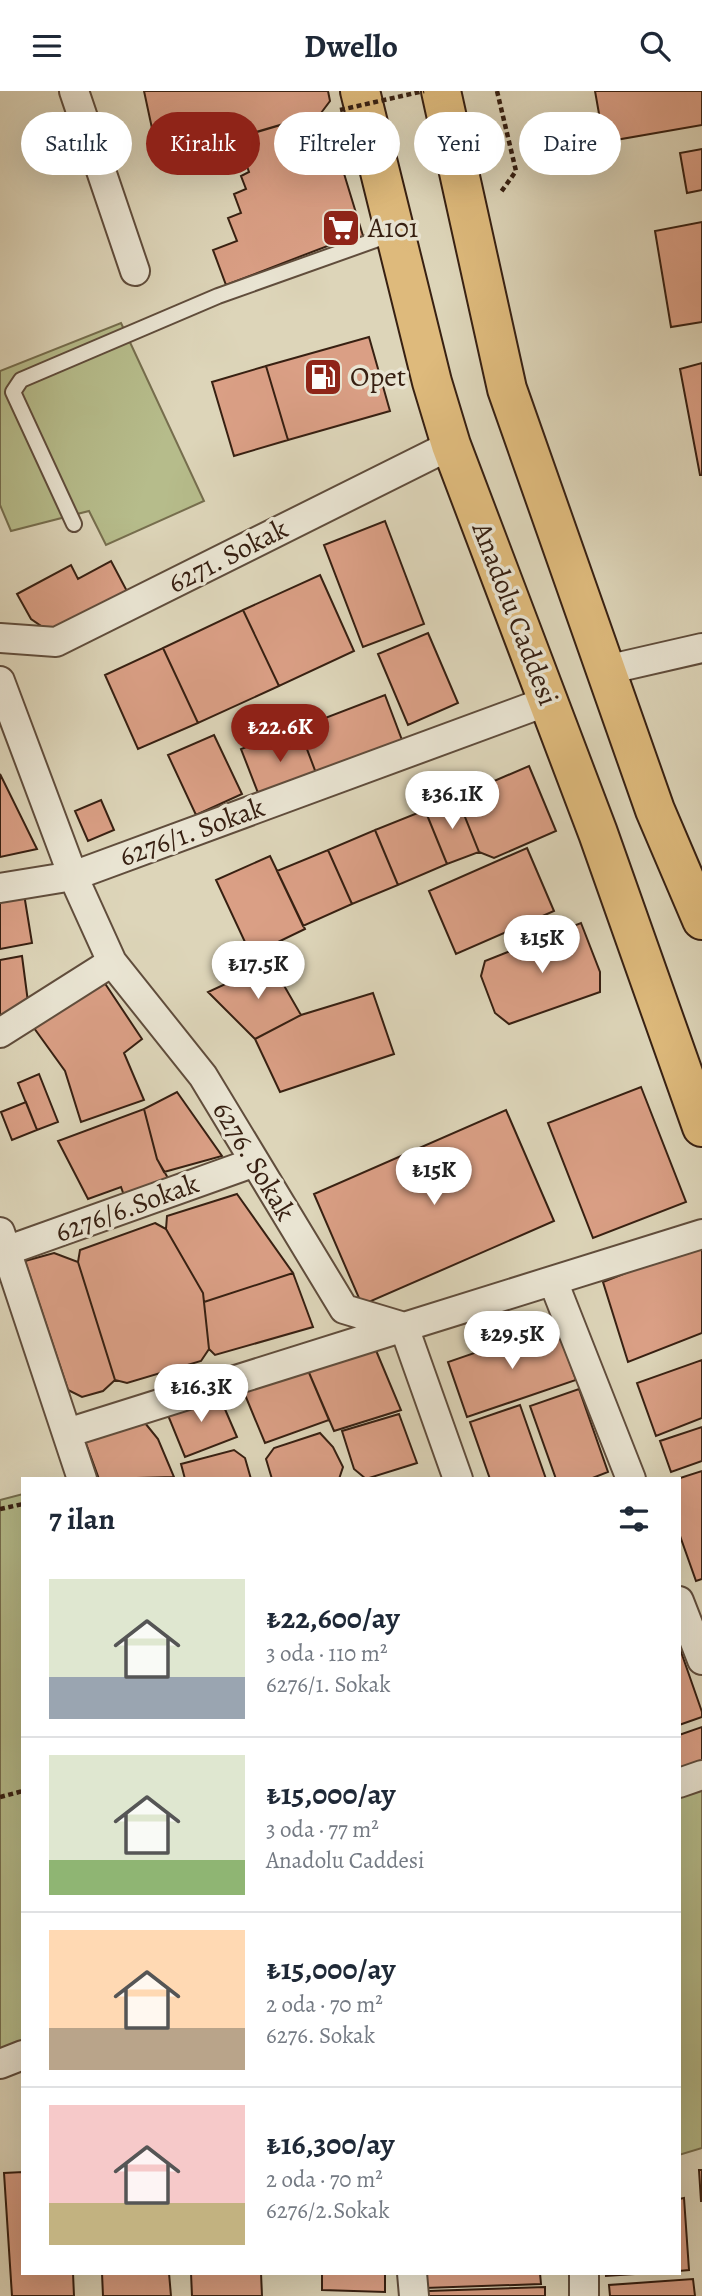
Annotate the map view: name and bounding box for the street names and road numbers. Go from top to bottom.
street label: 6271. Sokak [162,510,294,602]
street label: Anadolu Caddesi [462,516,567,711]
street label: 6276/1. Sokak [114,788,270,876]
street label: 6276. Sokak [203,1094,305,1228]
street label: 6276/6.Sokak [50,1164,204,1252]

